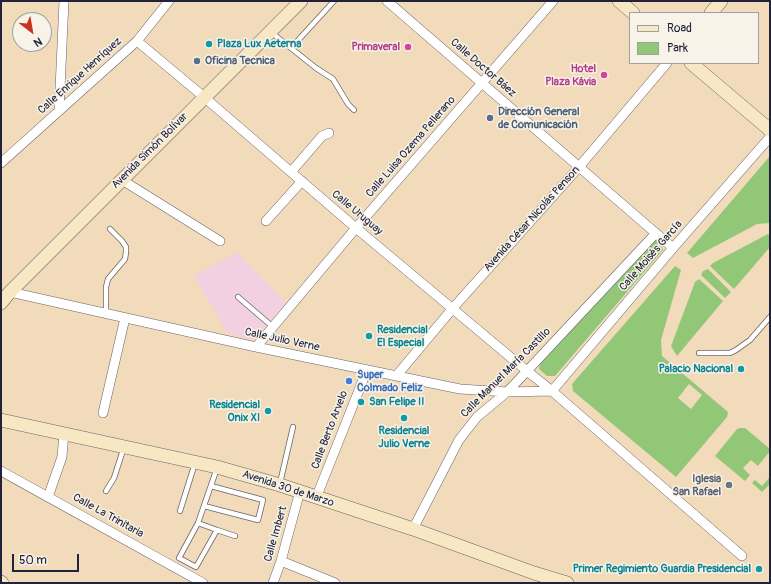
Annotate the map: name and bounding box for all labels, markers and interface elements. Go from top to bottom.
north arrow [12,12,52,52]
legend [629,12,759,64]
text: Road [667,21,692,36]
text: N [31,34,44,49]
street label: Calle Enrique Henríquez [35,35,125,117]
street label: Calle Doctor Báez [448,36,518,100]
place label: Plaza Lux Aeterna [217,37,301,51]
marker: Plaza Lux Aeterna [204,39,214,49]
place label: Primaveral [352,40,400,54]
text: Park [667,41,688,56]
marker: Primaveral [403,42,413,52]
place label: Oficina Tecnica [205,54,275,68]
marker: Oficina Tecnica [192,56,202,66]
place label: Hotel Plaza Kávia [545,62,596,88]
marker: Hotel Plaza Kávia [599,70,609,80]
street label: Calle Luisa Ozema Pellerano [364,94,458,200]
place label: Dirección General de Comunicación [498,105,580,131]
street label: Avenida Simón Bolívar [109,110,191,192]
marker: Dirección General de Comunicación [485,113,495,123]
street label: Avenida César Nicolás Penson [481,164,583,274]
street label: Calle Uruguay [329,188,385,238]
street label: Calle Moisés García [617,218,685,294]
place label: Residencial El Especial [377,323,428,349]
street label: Calle Manuel María Castillo [458,325,554,421]
street label: Calle Julio Verne [243,326,321,354]
marker: Residencial El Especial [364,331,374,341]
place label: Palacio Nacional [659,362,733,376]
marker: Palacio Nacional [736,364,746,374]
place label: Super Colmado Feliz [357,368,423,394]
marker: Super Colmado Feliz [344,376,354,386]
street label: Calle Berto Arvelo [309,389,351,471]
place label: San Felipe II [369,395,424,409]
marker: San Felipe II [356,397,366,407]
place label: Residencial Onix XI [209,398,260,424]
marker: Residencial Onix XI [263,406,273,416]
marker: Residencial Julio Verne [399,413,409,423]
place label: Residencial Julio Verne [378,424,430,450]
street label: Avenida 30 de Marzo [240,468,336,510]
place label: Iglesia San Rafael [673,472,721,498]
marker: Iglesia San Rafael [724,480,734,490]
street label: Calle La Trinitaria [70,491,146,541]
street label: Calle Imbert [262,505,290,563]
scale bar [14,546,81,572]
text: 50 m [19,553,47,568]
place label: Primer Regimiento Guardia Presidencial [573,562,751,576]
marker: Primer Regimiento Guardia Presidencial [754,564,764,574]

